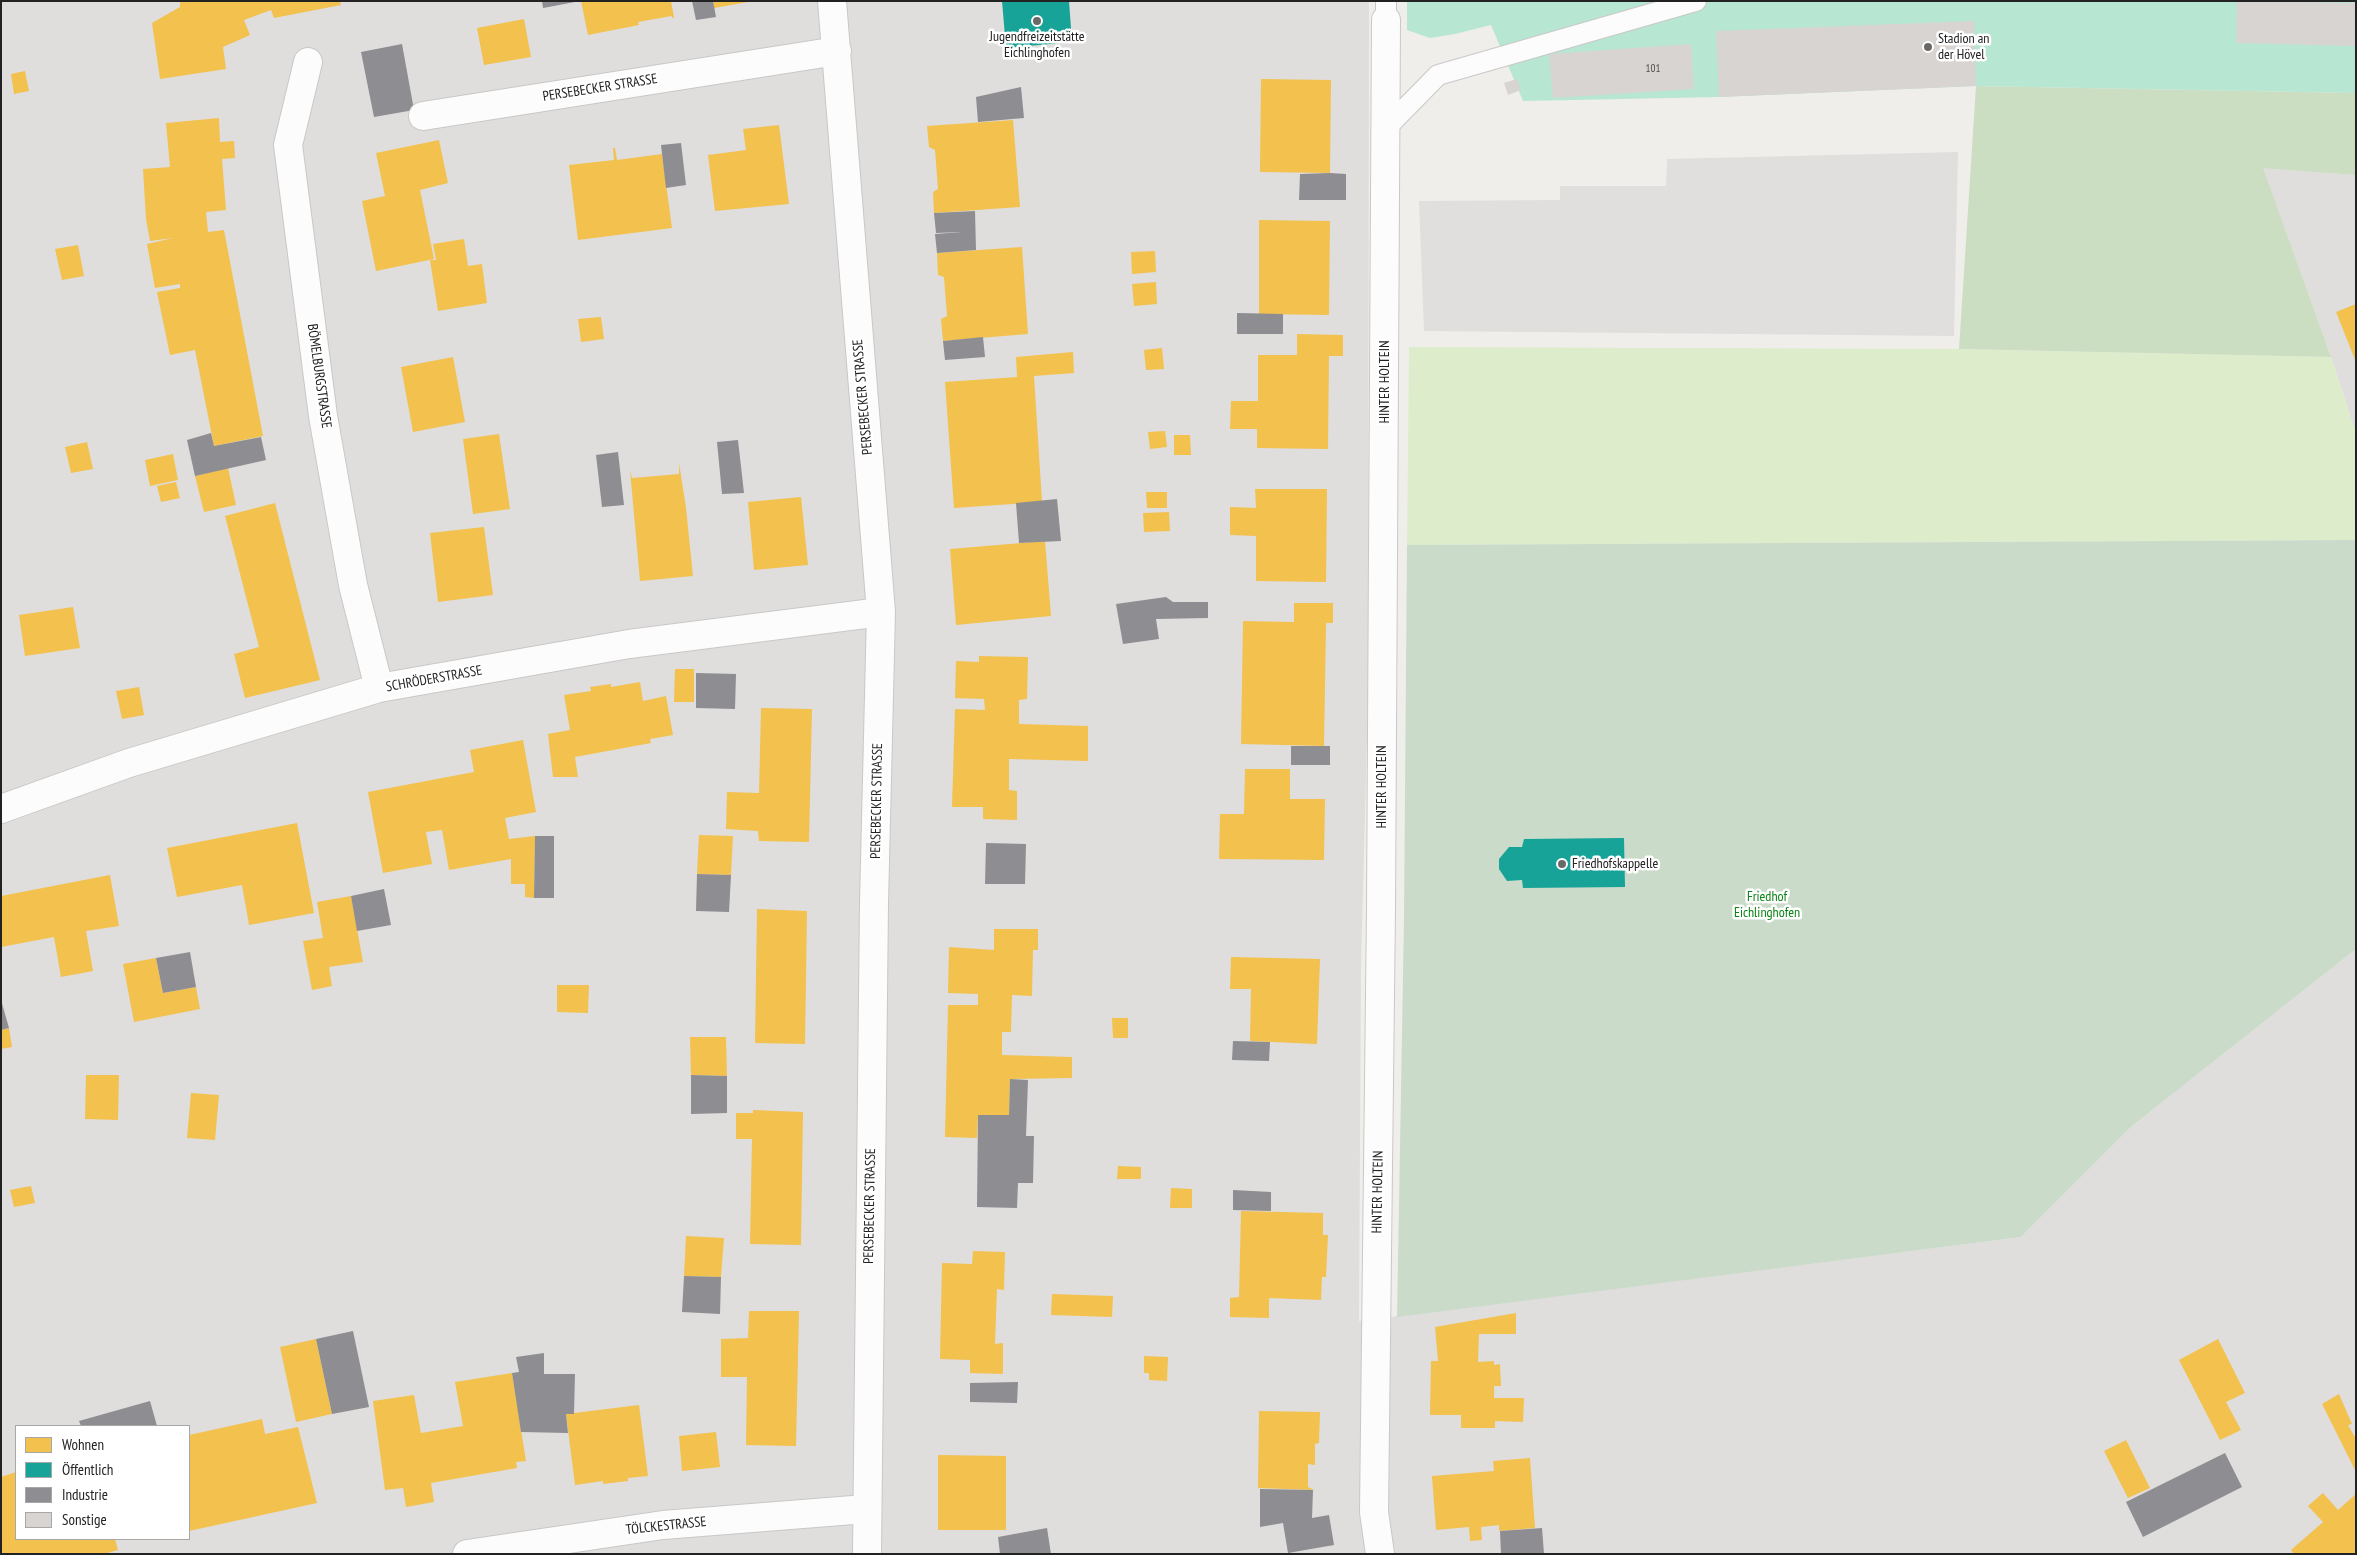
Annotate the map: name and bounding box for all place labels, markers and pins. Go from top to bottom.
marker: Jugendfreizeitstätte Eichlinghofen [1031,15,1043,27]
place label: Jugendfreizeitstätte Eichlinghofen [990,29,1084,62]
place label: Stadion an der Hövel [1938,31,1989,64]
marker: Stadion an der Hövel [1922,41,1934,53]
place label: Friedhofskappelle [1572,856,1658,872]
marker: Friedhofskappelle [1556,858,1568,870]

